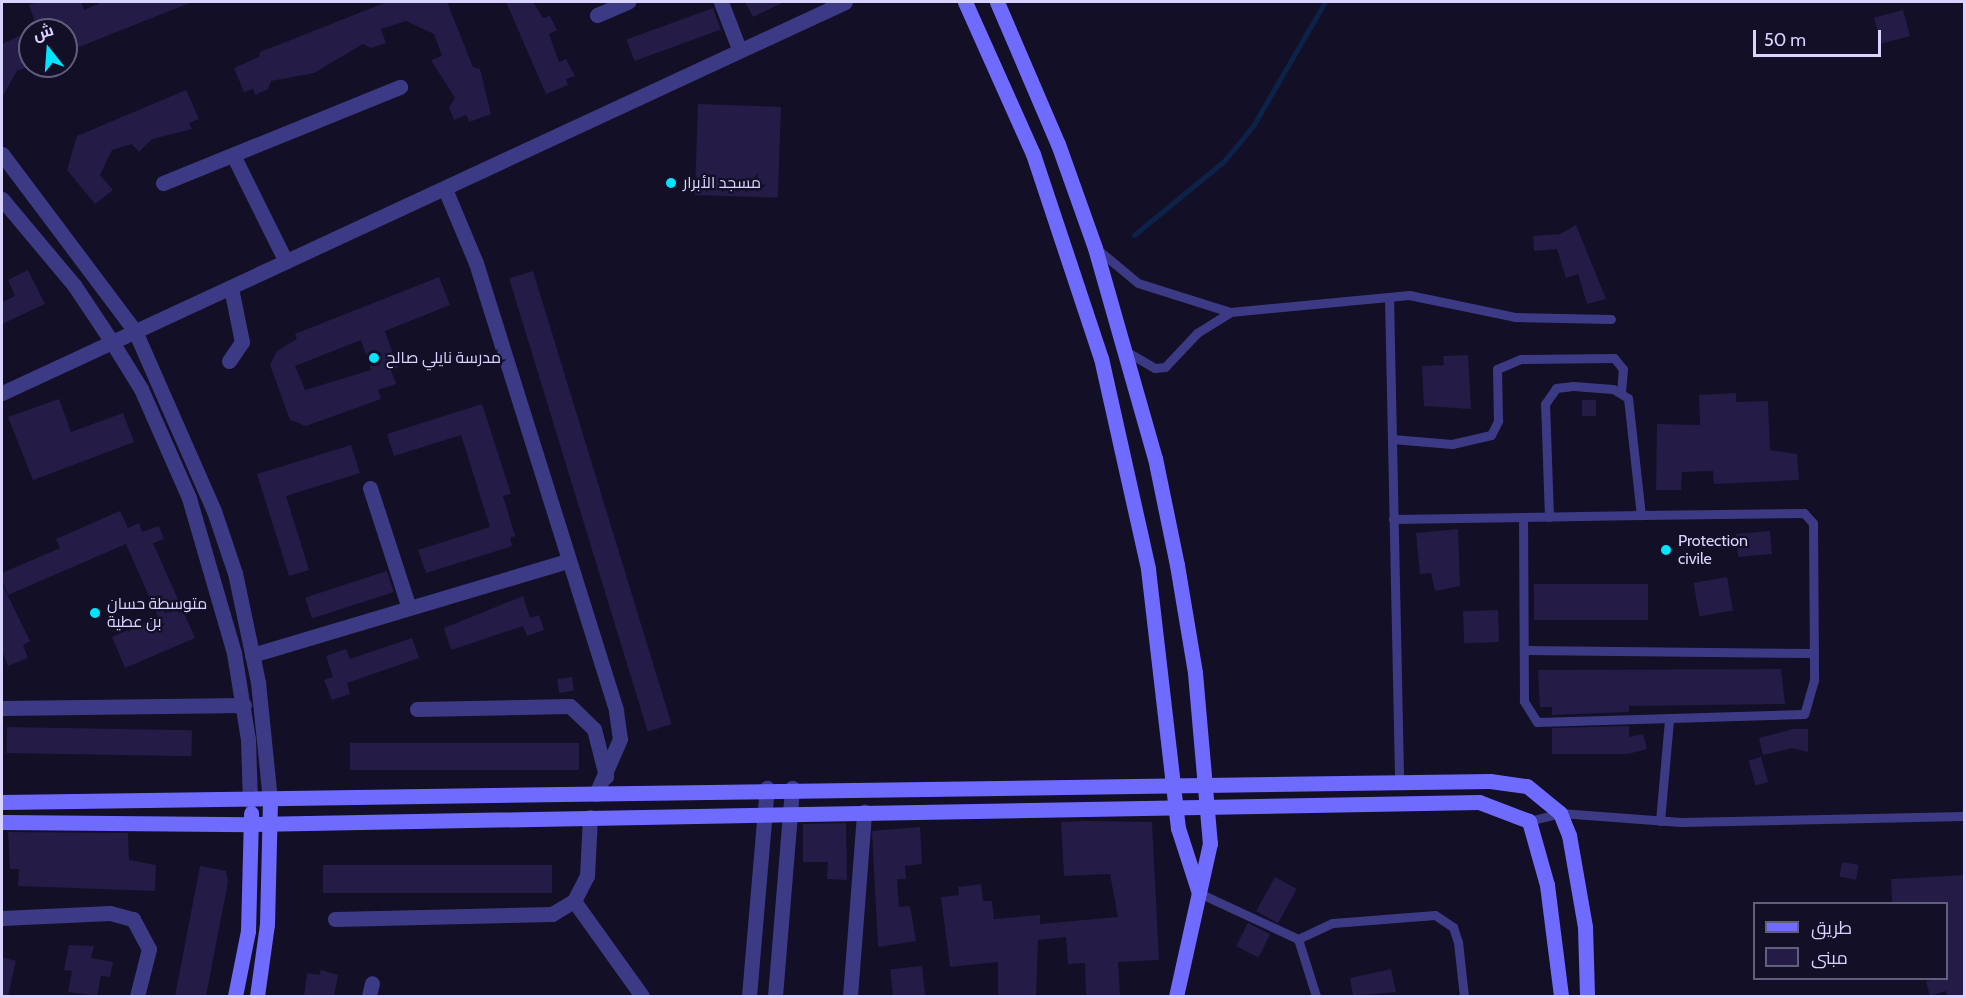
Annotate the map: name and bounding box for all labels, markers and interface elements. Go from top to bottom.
north arrow [18,18,78,78]
scale bar [1756,18,1884,56]
text: ش [31,20,56,44]
text: 50 m [1764,29,1806,51]
place label: مسجد الأبرار [683,173,761,193]
marker: مسجد الأبرار [664,176,678,190]
place label: مدرسة نايلي صالح [386,348,501,368]
marker: مدرسة نايلي صالح [367,351,381,365]
place label: Protection civile [1678,531,1748,569]
marker: Protection civile [1659,543,1673,557]
place label: متوسطة حسان بن عطية [107,594,207,632]
marker: متوسطة حسان بن عطية [88,606,102,620]
legend [1753,902,1948,980]
text: طريق [1811,917,1852,939]
text: مبنى [1811,947,1848,969]

